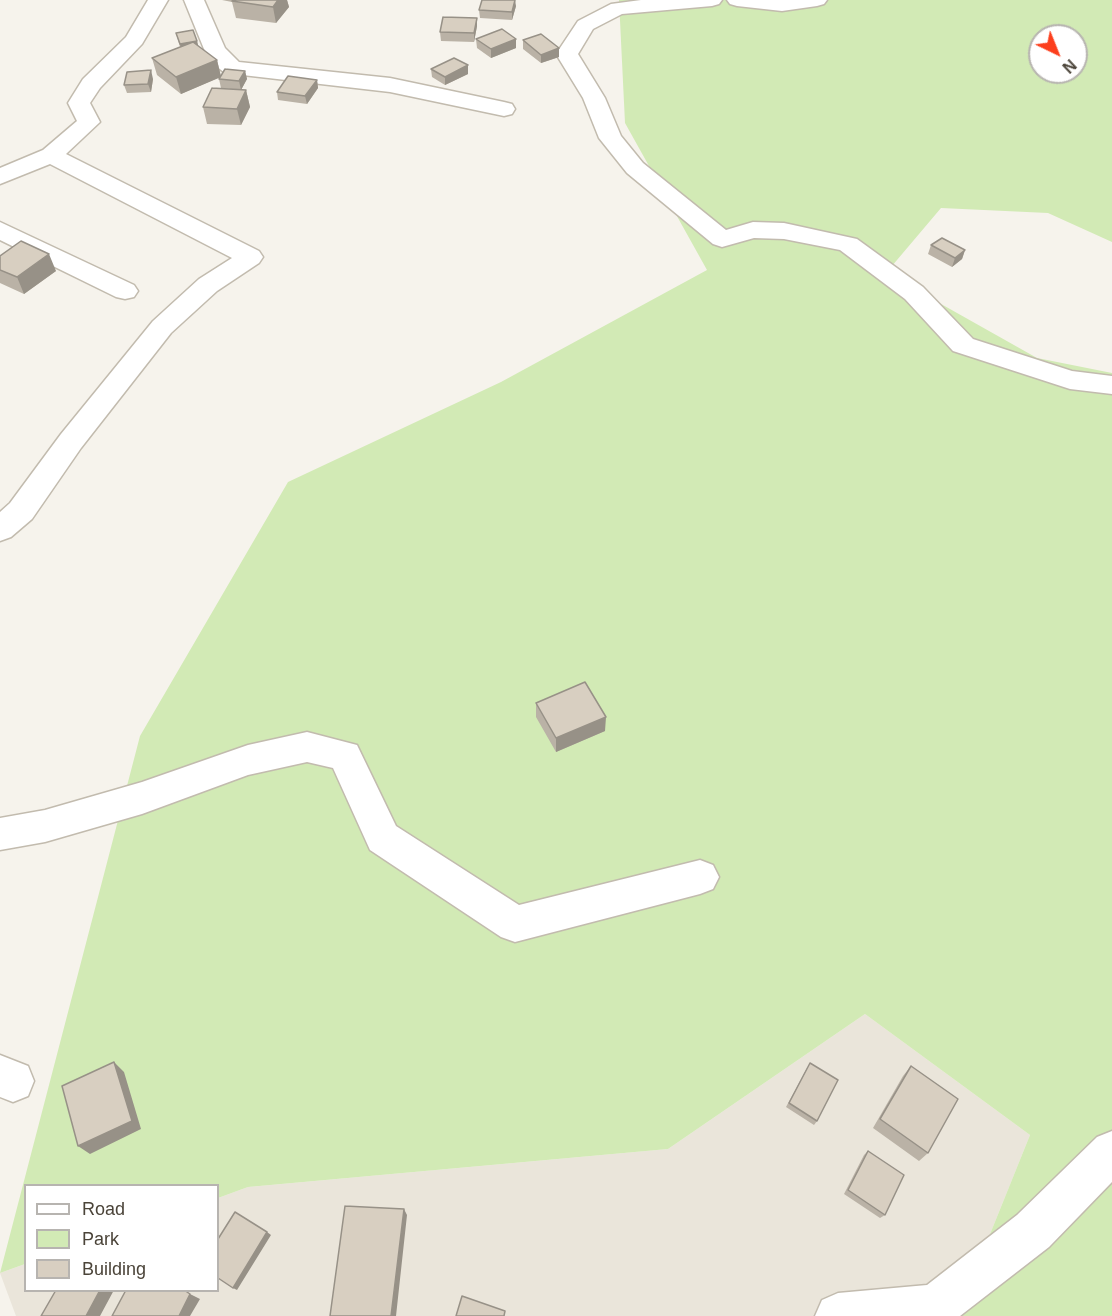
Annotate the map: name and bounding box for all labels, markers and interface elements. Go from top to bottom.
north arrow [1028,24,1088,84]
text: N [1059,56,1079,76]
legend [24,1184,219,1292]
text: Road [82,1199,125,1219]
text: Park [82,1229,119,1249]
text: Building [82,1259,146,1279]

